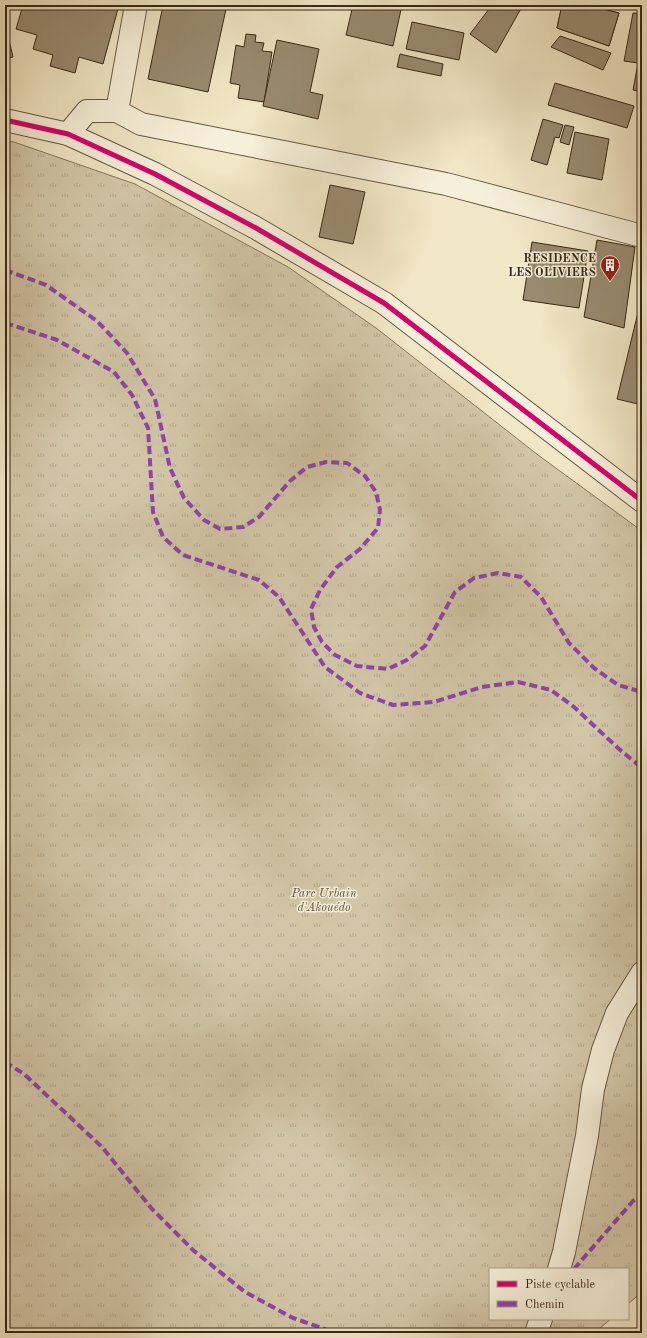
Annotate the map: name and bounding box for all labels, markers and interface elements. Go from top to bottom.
place label: RESIDENCE LES OLIVIERS [508,253,596,279]
building icon: RESIDENCE LES OLIVIERS [599,254,621,282]
park label: Parc Urbain d'Akouédo [291,888,357,914]
legend [489,1268,629,1320]
text: Piste cyclable [525,1279,595,1291]
text: Chemin [525,1299,565,1311]

